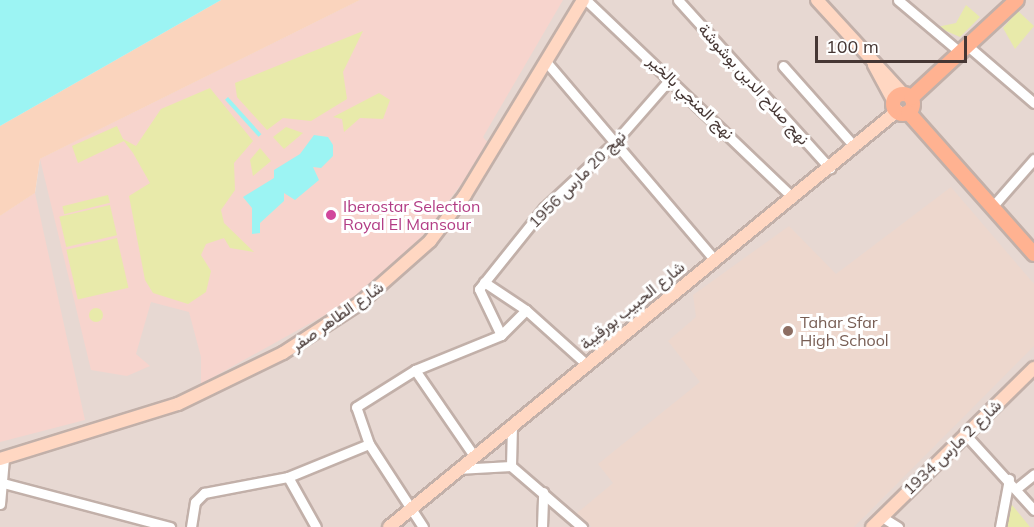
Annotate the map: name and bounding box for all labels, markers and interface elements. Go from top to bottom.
street label: نهج صلاح الدين بوشوشة [695,20,813,148]
scale bar [818,24,970,62]
text: 100 m [826,35,879,58]
street label: نهج المنجي بالخير [644,51,738,143]
street label: نهج 20 مارس 1956 [524,126,630,232]
place label: Iberostar Selection Royal El Mansour [343,196,480,234]
marker: Iberostar Selection Royal El Mansour [324,208,338,222]
street label: شارع الحبيب بورقيبة [576,257,688,353]
street label: شارع الطاهر صفر [287,277,387,355]
place label: Tahar Sfar High School [800,312,889,350]
marker: Tahar Sfar High School [781,324,795,338]
street label: شارع 2 مارس 1934 [899,395,1005,499]

